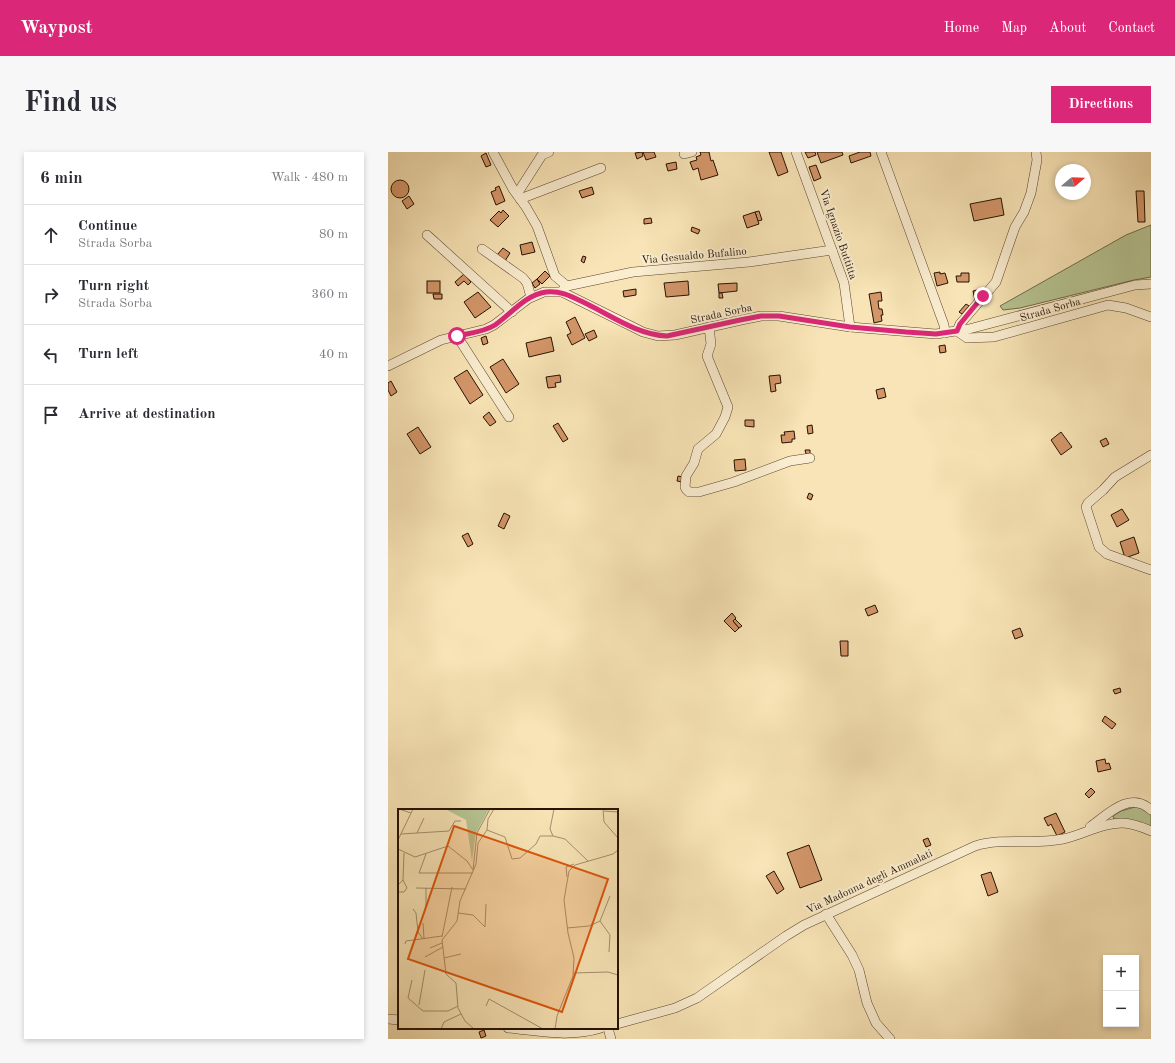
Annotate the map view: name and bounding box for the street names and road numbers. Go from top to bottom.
street label: Via Ignazio Buttitta [817,188,858,282]
street label: Via Gesualdo Bufalino [641,246,747,267]
street label: Strada Sorba [1019,296,1083,324]
street label: Strada Sorba [689,302,754,326]
street label: Via Madonna degli Ammalati [805,848,935,917]

